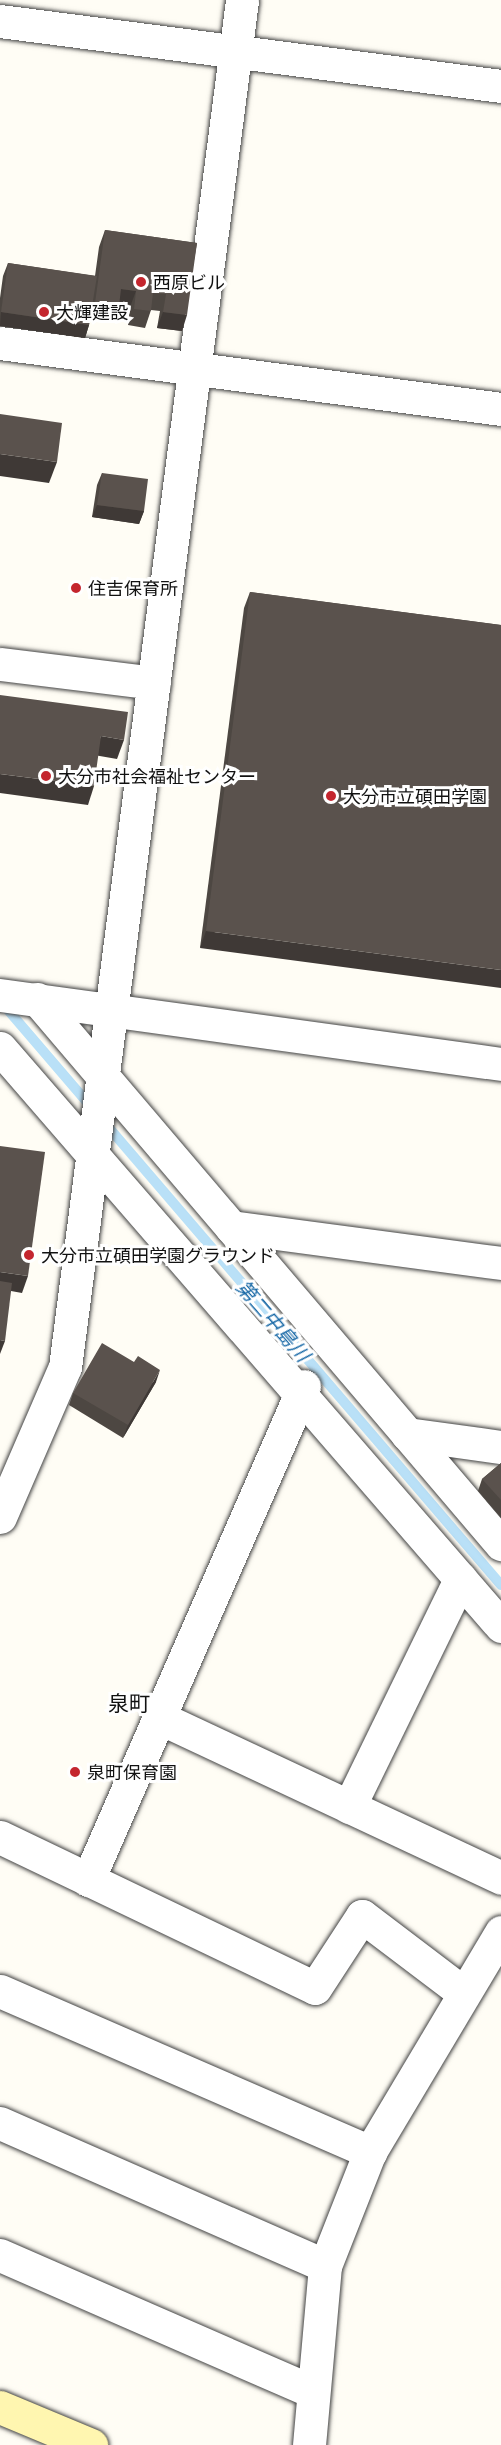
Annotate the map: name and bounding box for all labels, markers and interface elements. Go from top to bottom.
place label: 西原ビル [153,271,225,293]
marker: 西原ビル [134,275,148,289]
place label: 大輝建設 [56,301,128,323]
marker: 大輝建設 [37,305,51,319]
place label: 住吉保育所 [88,577,178,599]
marker: 住吉保育所 [69,581,83,595]
place label: 大分市社会福祉センター [58,765,256,787]
marker: 大分市社会福祉センター [39,769,53,783]
place label: 大分市立碩田学園 [343,785,487,807]
marker: 大分市立碩田学園 [324,789,338,803]
place label: 大分市立碩田学園グラウンド [41,1244,275,1266]
marker: 大分市立碩田学園グラウンド [22,1248,36,1262]
water label: 第二中島川 [232,1274,316,1366]
district label: 泉町 [108,1689,150,1715]
place label: 泉町保育園 [87,1761,177,1783]
marker: 泉町保育園 [68,1765,82,1779]

